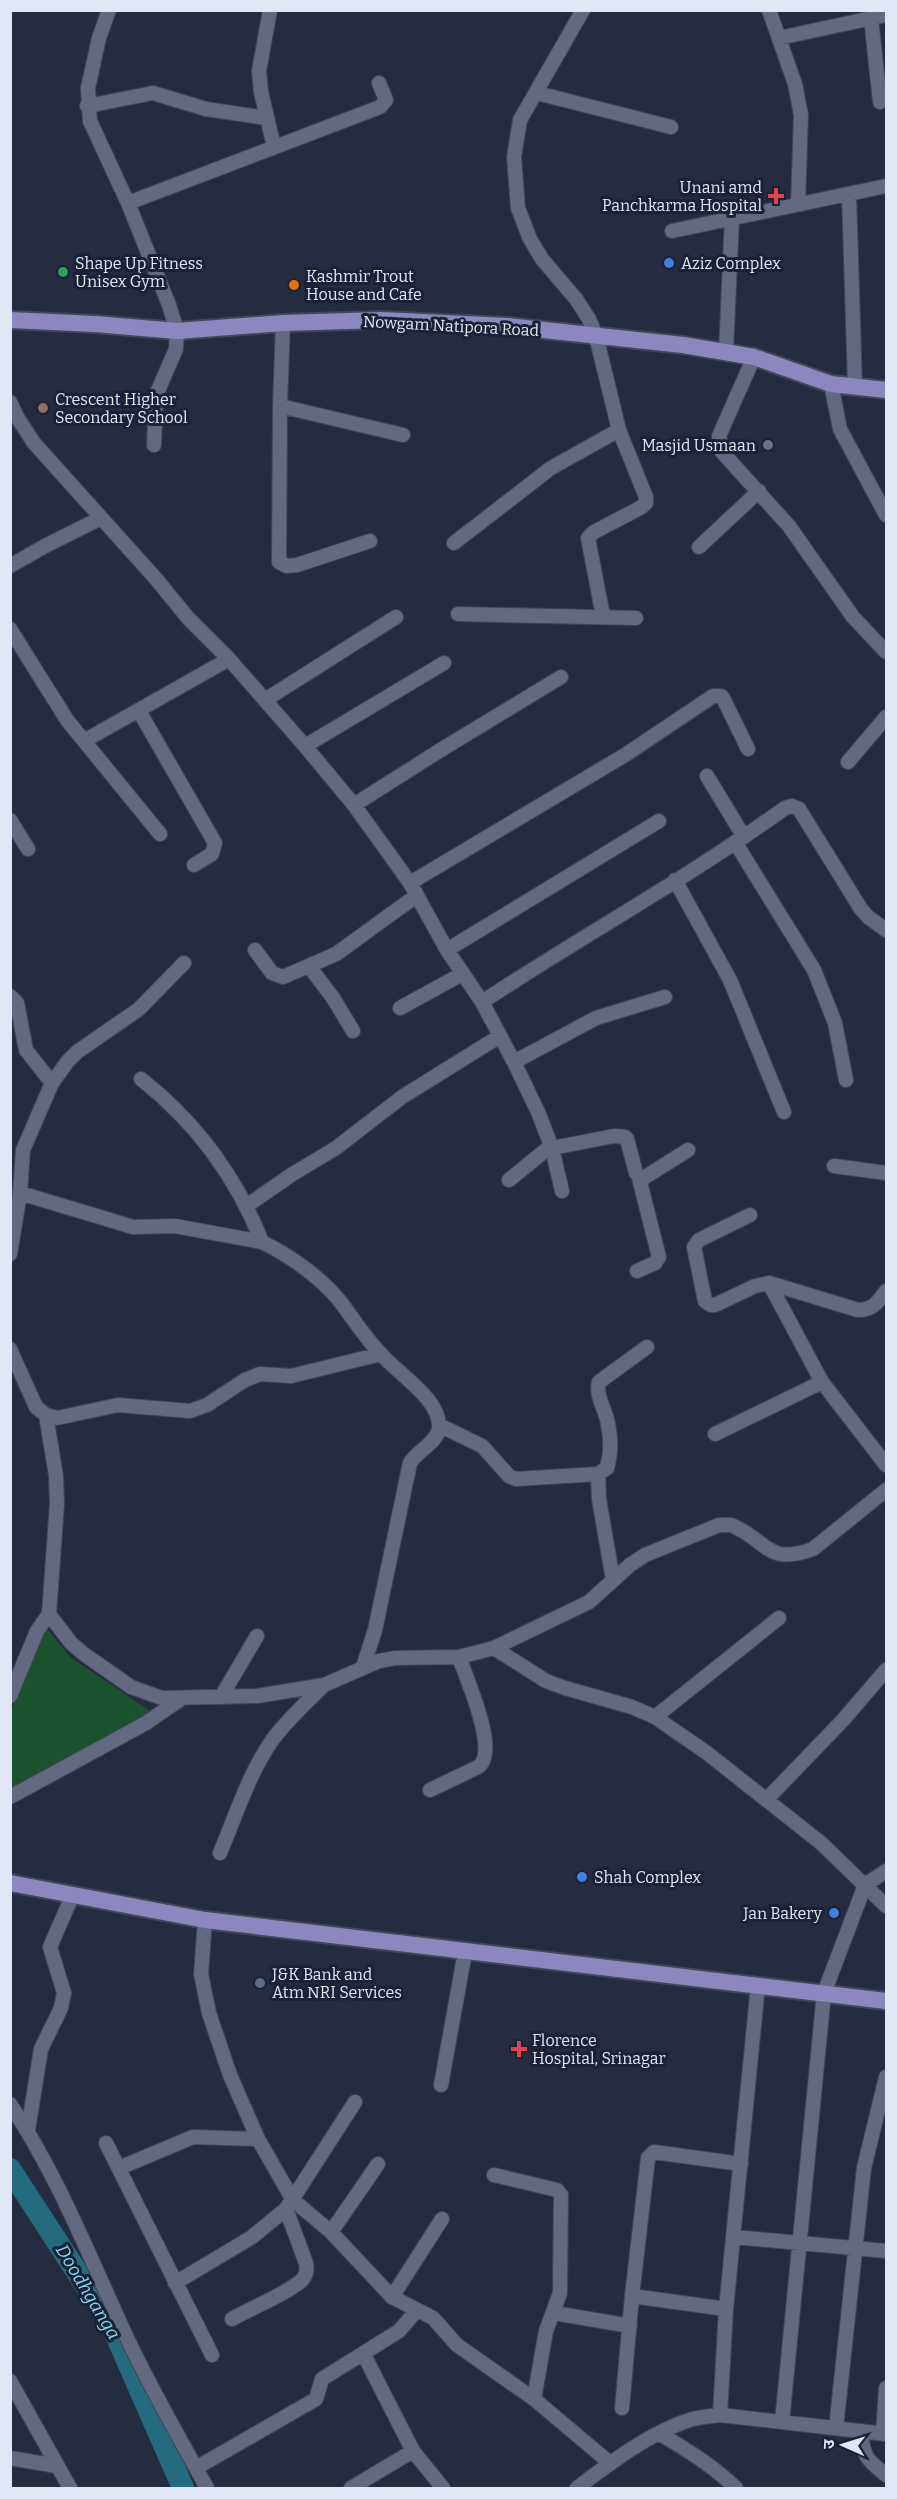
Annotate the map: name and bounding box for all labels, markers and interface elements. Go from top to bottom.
place label: Unani amd Panchkarma Hospital [602,178,763,215]
marker: Unani amd Panchkarma Hospital [767,187,785,205]
place label: Shape Up Fitness Unisex Gym [75,254,203,291]
place label: Aziz Complex [681,254,781,273]
marker: Aziz Complex [662,256,676,270]
marker: Shape Up Fitness Unisex Gym [56,265,70,279]
place label: Kashmir Trout House and Cafe [306,267,422,304]
marker: Kashmir Trout House and Cafe [287,278,301,292]
street label: Nowgam Natipora Road [362,312,540,340]
place label: Crescent Higher Secondary School [55,390,188,427]
marker: Crescent Higher Secondary School [36,401,50,415]
place label: Masjid Usmaan [642,436,756,455]
marker: Masjid Usmaan [761,438,775,452]
place label: Shah Complex [594,1868,701,1887]
marker: Shah Complex [575,1870,589,1884]
place label: Jan Bakery [742,1904,823,1923]
marker: Jan Bakery [827,1906,841,1920]
place label: J&K Bank and Atm NRI Services [271,1965,402,2002]
marker: J&K Bank and Atm NRI Services [253,1976,267,1990]
place label: Florence Hospital, Srinagar [532,2031,666,2068]
marker: Florence Hospital, Srinagar [510,2040,528,2058]
water label: Doodhganga [51,2241,125,2343]
north arrow [813,2415,873,2475]
text: उ [819,2438,838,2449]

